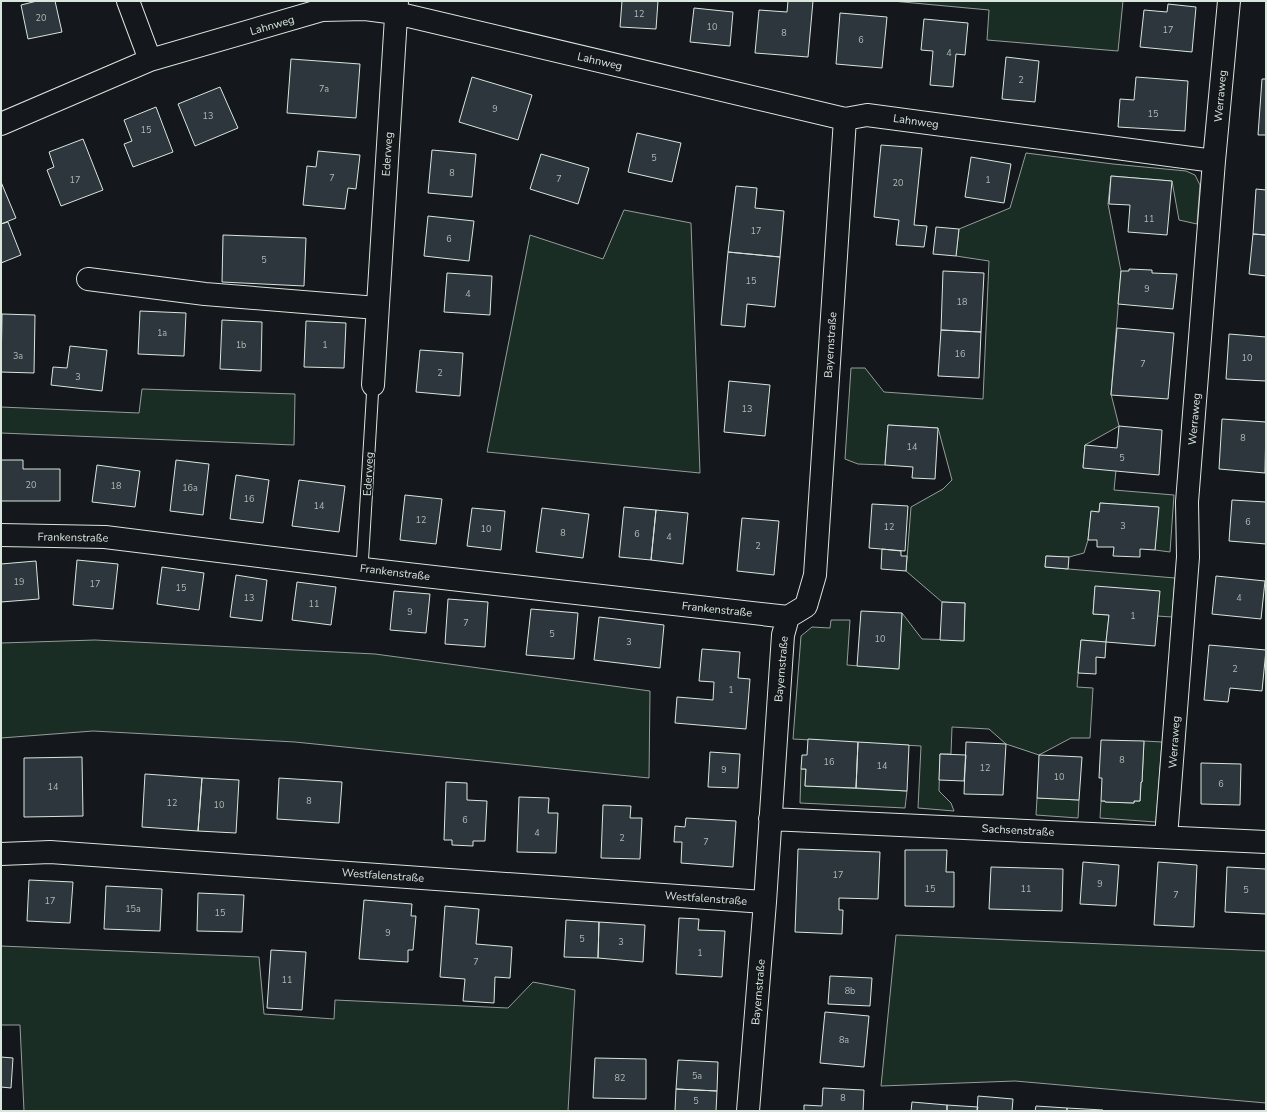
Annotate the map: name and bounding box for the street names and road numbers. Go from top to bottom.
street label: Lahnweg [248,12,296,39]
street label: Lahnweg [576,49,624,74]
street label: Werraweg [1211,69,1230,123]
street label: Lahnweg [892,111,940,132]
street label: Ederweg [378,131,397,177]
street label: Bayernstraße [821,311,840,379]
street label: Werraweg [1185,392,1204,446]
street label: Ederweg [360,451,377,497]
street label: Frankenstraße [37,529,109,546]
street label: Frankenstraße [359,561,431,584]
street label: Frankenstraße [681,598,753,621]
street label: Bayernstraße [771,635,792,703]
street label: Werraweg [1165,715,1184,769]
street label: Sachsenstraße [981,821,1055,840]
street label: Westfalenstraße [341,865,425,886]
street label: Westfalenstraße [664,888,748,909]
street label: Bayernstraße [748,958,769,1026]

